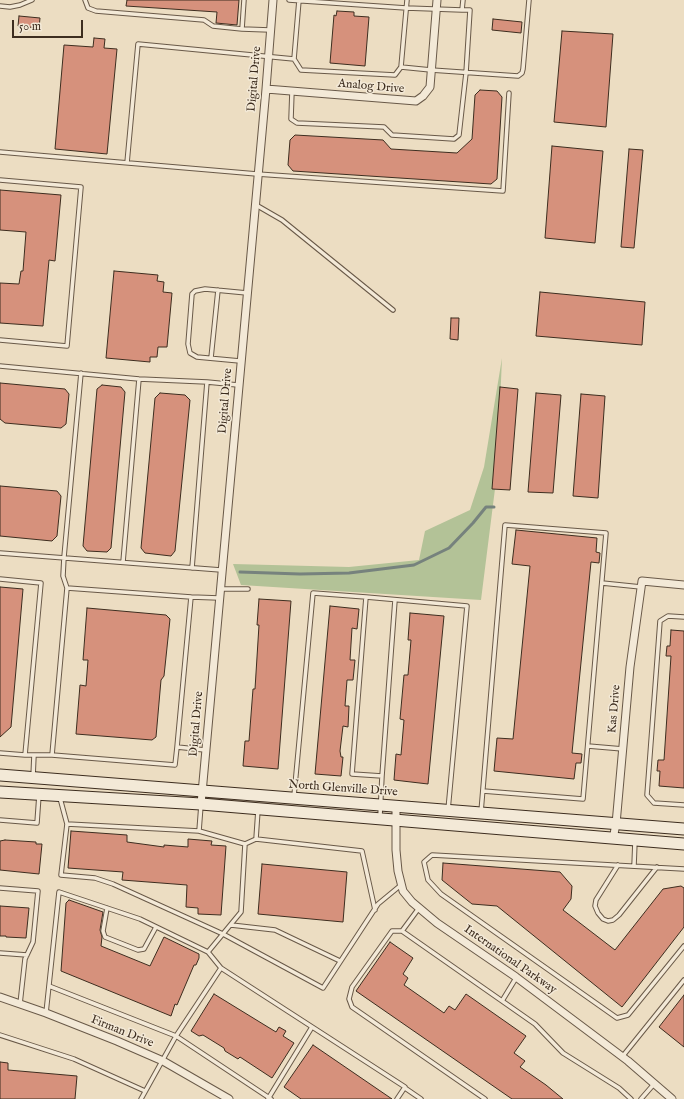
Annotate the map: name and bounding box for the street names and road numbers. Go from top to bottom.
street label: Digital Drive [245,46,265,112]
street label: Analog Drive [337,77,405,97]
street label: Digital Drive [216,368,236,434]
street label: Kas Drive [606,684,624,734]
street label: Digital Drive [187,691,207,757]
street label: North Glenville Drive [288,778,398,800]
street label: International Parkway [461,923,559,997]
street label: Firman Drive [88,1013,156,1051]

